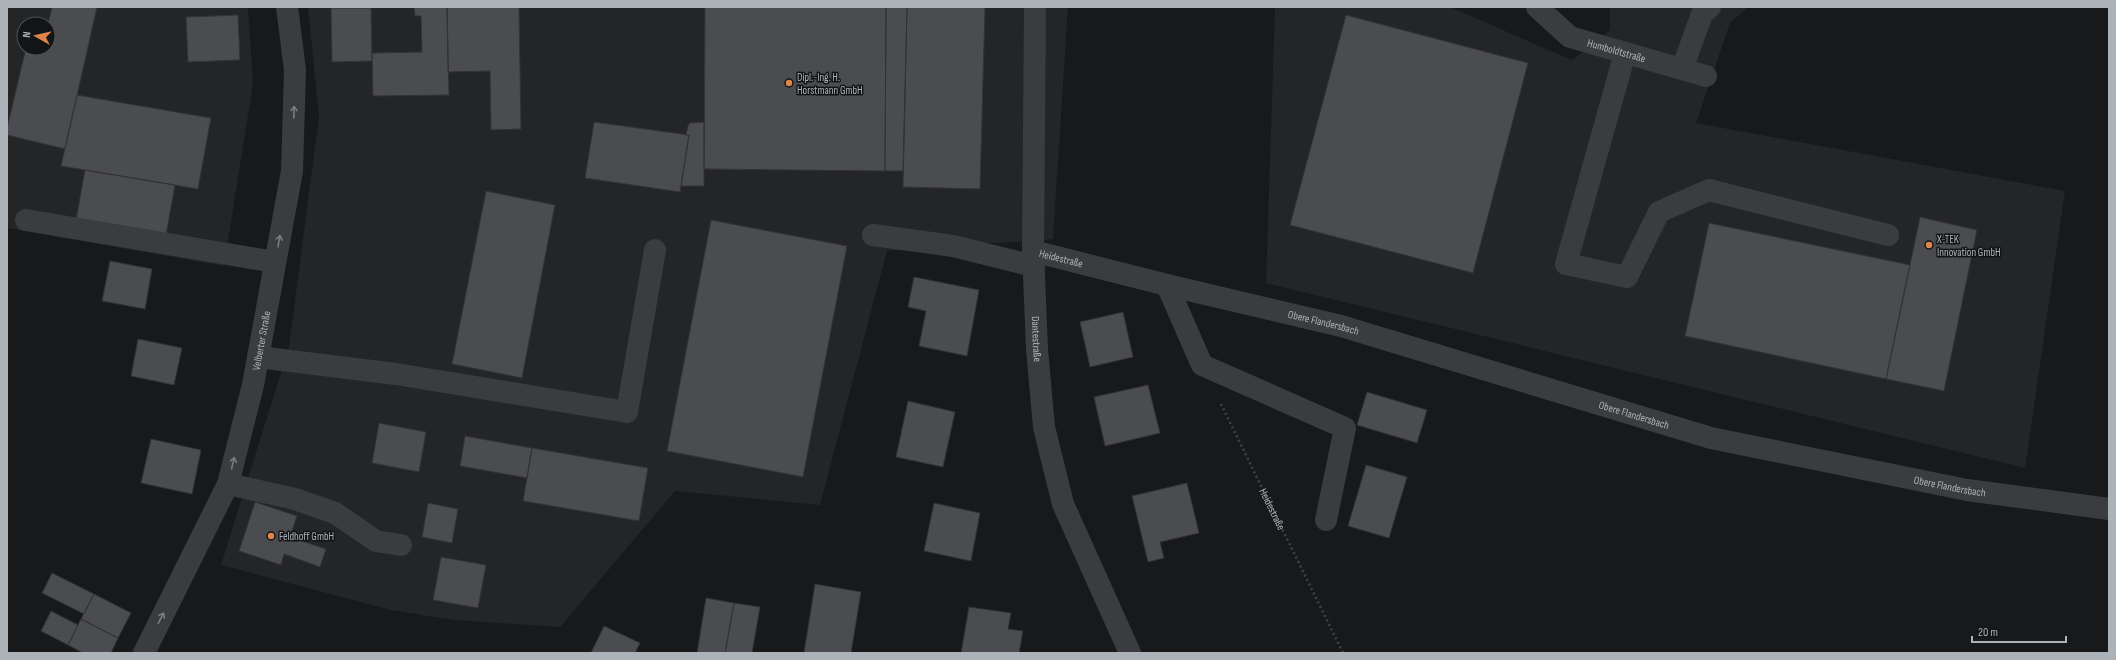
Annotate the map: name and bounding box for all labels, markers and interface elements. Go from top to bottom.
north arrow [16,16,56,56]
text: N [20,31,33,38]
street label: Humboldtstraße [1586,36,1647,65]
place label: Dipl.-Ing. H. Horstmann GmbH [797,71,863,97]
marker: Dipl.-Ing. H. Horstmann GmbH [784,78,794,88]
one-way arrow [290,106,298,119]
place label: X-TEK Innovation GmbH [1936,233,2001,259]
one-way arrow [275,235,283,248]
marker: X-TEK Innovation GmbH [1924,240,1934,250]
street label: Heidestraße [1038,247,1084,270]
street label: Obere Flandersbach [1287,308,1361,338]
street label: Velberter Straße [250,310,273,372]
street label: Dantestraße [1029,316,1044,362]
street label: Obere Flandersbach [1597,398,1671,432]
one-way arrow [230,456,238,469]
street label: Obere Flandersbach [1913,473,1987,499]
street label: Heidestraße [1256,486,1288,532]
place label: Feldhoff GmbH [279,530,334,543]
marker: Feldhoff GmbH [266,531,276,541]
one-way arrow [158,612,165,624]
scale bar [1972,618,2066,644]
text: 20 m [1978,625,1998,640]

